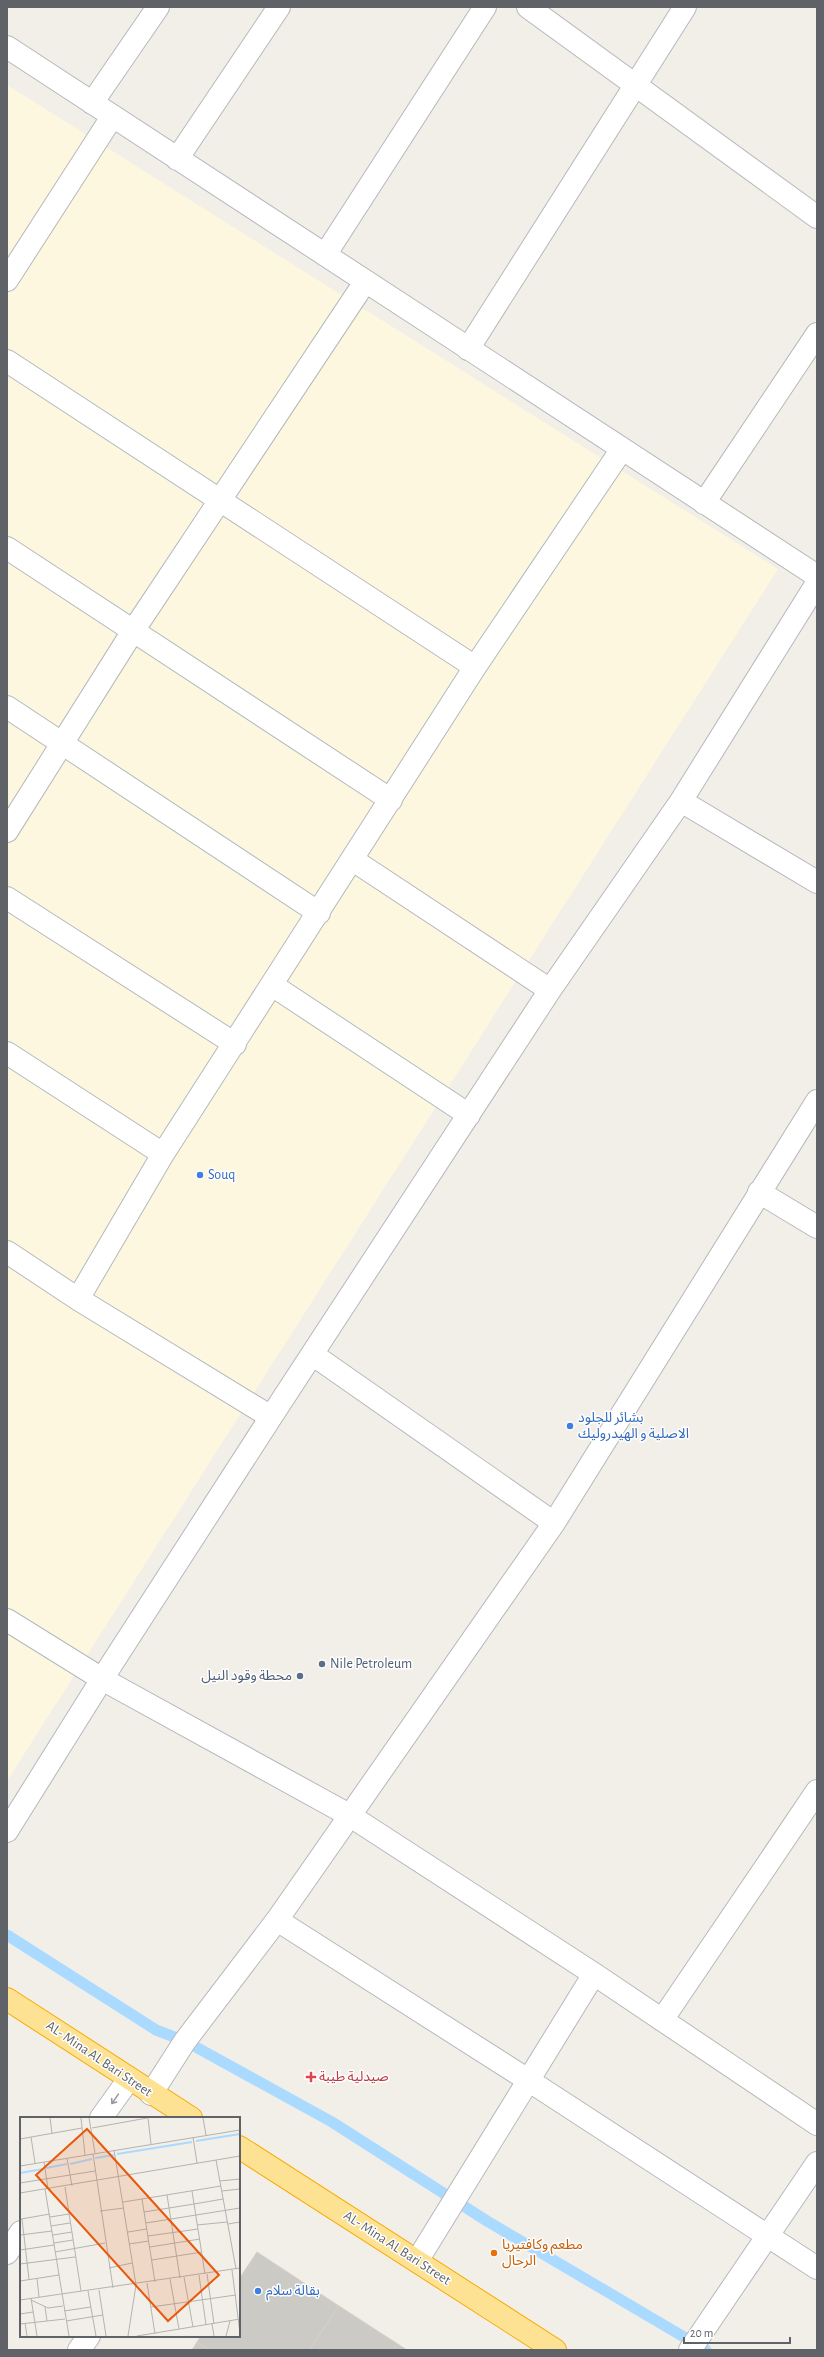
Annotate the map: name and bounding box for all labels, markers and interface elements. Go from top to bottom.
place label: Souq [208,1168,235,1182]
marker: Souq [195,1170,205,1180]
place label: بشائر للجلود الاصلية و الهيدروليك [578,1411,689,1442]
marker: بشائر للجلود الاصلية و الهيدروليك [565,1421,575,1431]
place label: Nile Petroleum [330,1657,412,1671]
marker: Nile Petroleum [317,1659,327,1669]
place label: محطة وقود النيل [201,1669,292,1684]
marker: محطة وقود النيل [295,1671,305,1681]
street label: AL- Mina AL Bari Street [44,2018,155,2100]
place label: صيدلية طيبة [319,2070,389,2084]
marker: صيدلية طيبة [306,2072,316,2082]
one-way arrow [111,2093,119,2104]
inset map [20,2117,240,2337]
street label: AL- Mina AL Bari Street [341,2208,453,2288]
place label: مطعم وكافتيريا الرحال [502,2238,583,2269]
marker: مطعم وكافتيريا الرحال [489,2248,499,2258]
place label: بقالة سلام [266,2284,320,2301]
marker: بقالة سلام [253,2286,263,2296]
scale bar [684,2319,790,2345]
text: 20 m [690,2327,713,2339]

